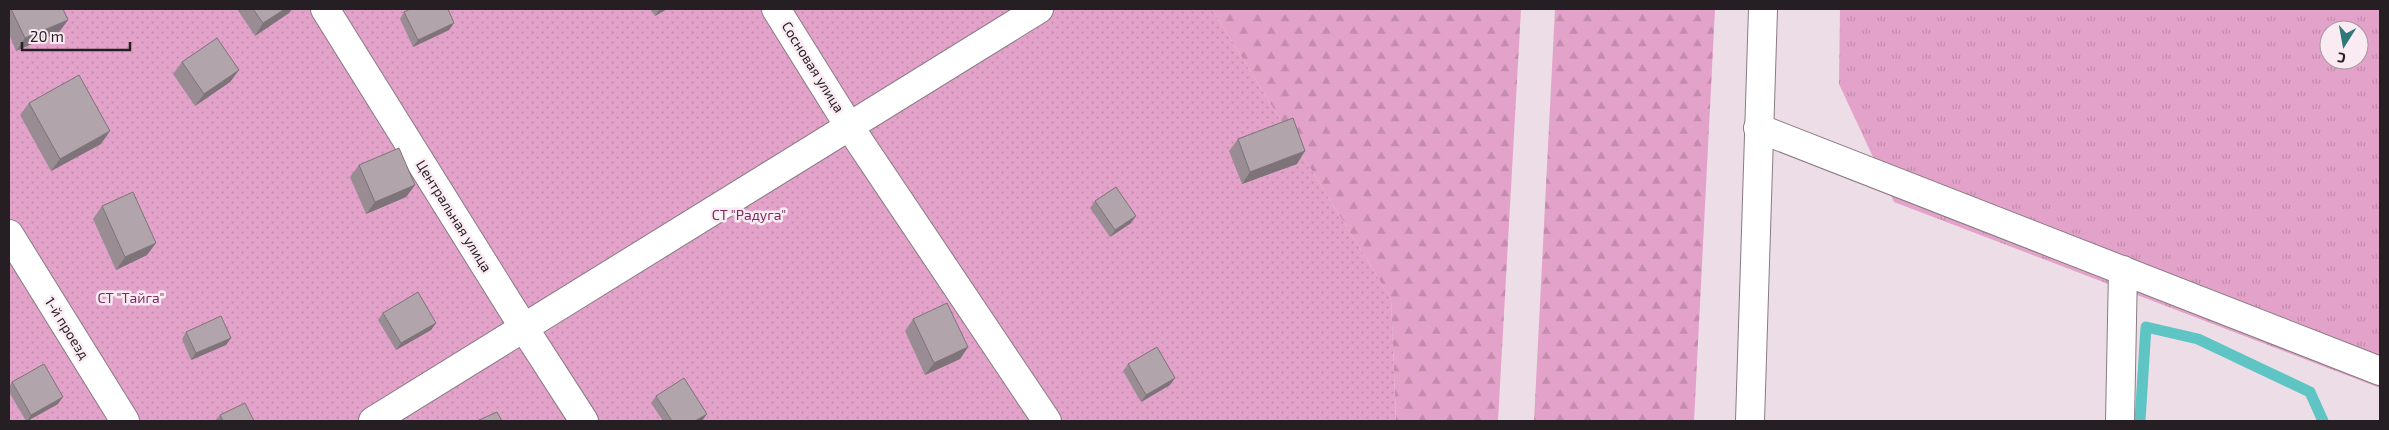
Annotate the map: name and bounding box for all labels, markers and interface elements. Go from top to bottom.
street label: Сосновая улица [779,18,848,115]
scale bar [22,20,130,52]
north arrow [2319,20,2369,70]
text: 20 m [30,27,64,45]
text: С [2336,49,2347,67]
street label: Центральная улица [413,157,496,275]
park label: СТ "Радуга" [712,206,786,223]
park label: СТ "Тайга" [97,289,165,306]
street label: 1-й проезд [42,294,93,362]

